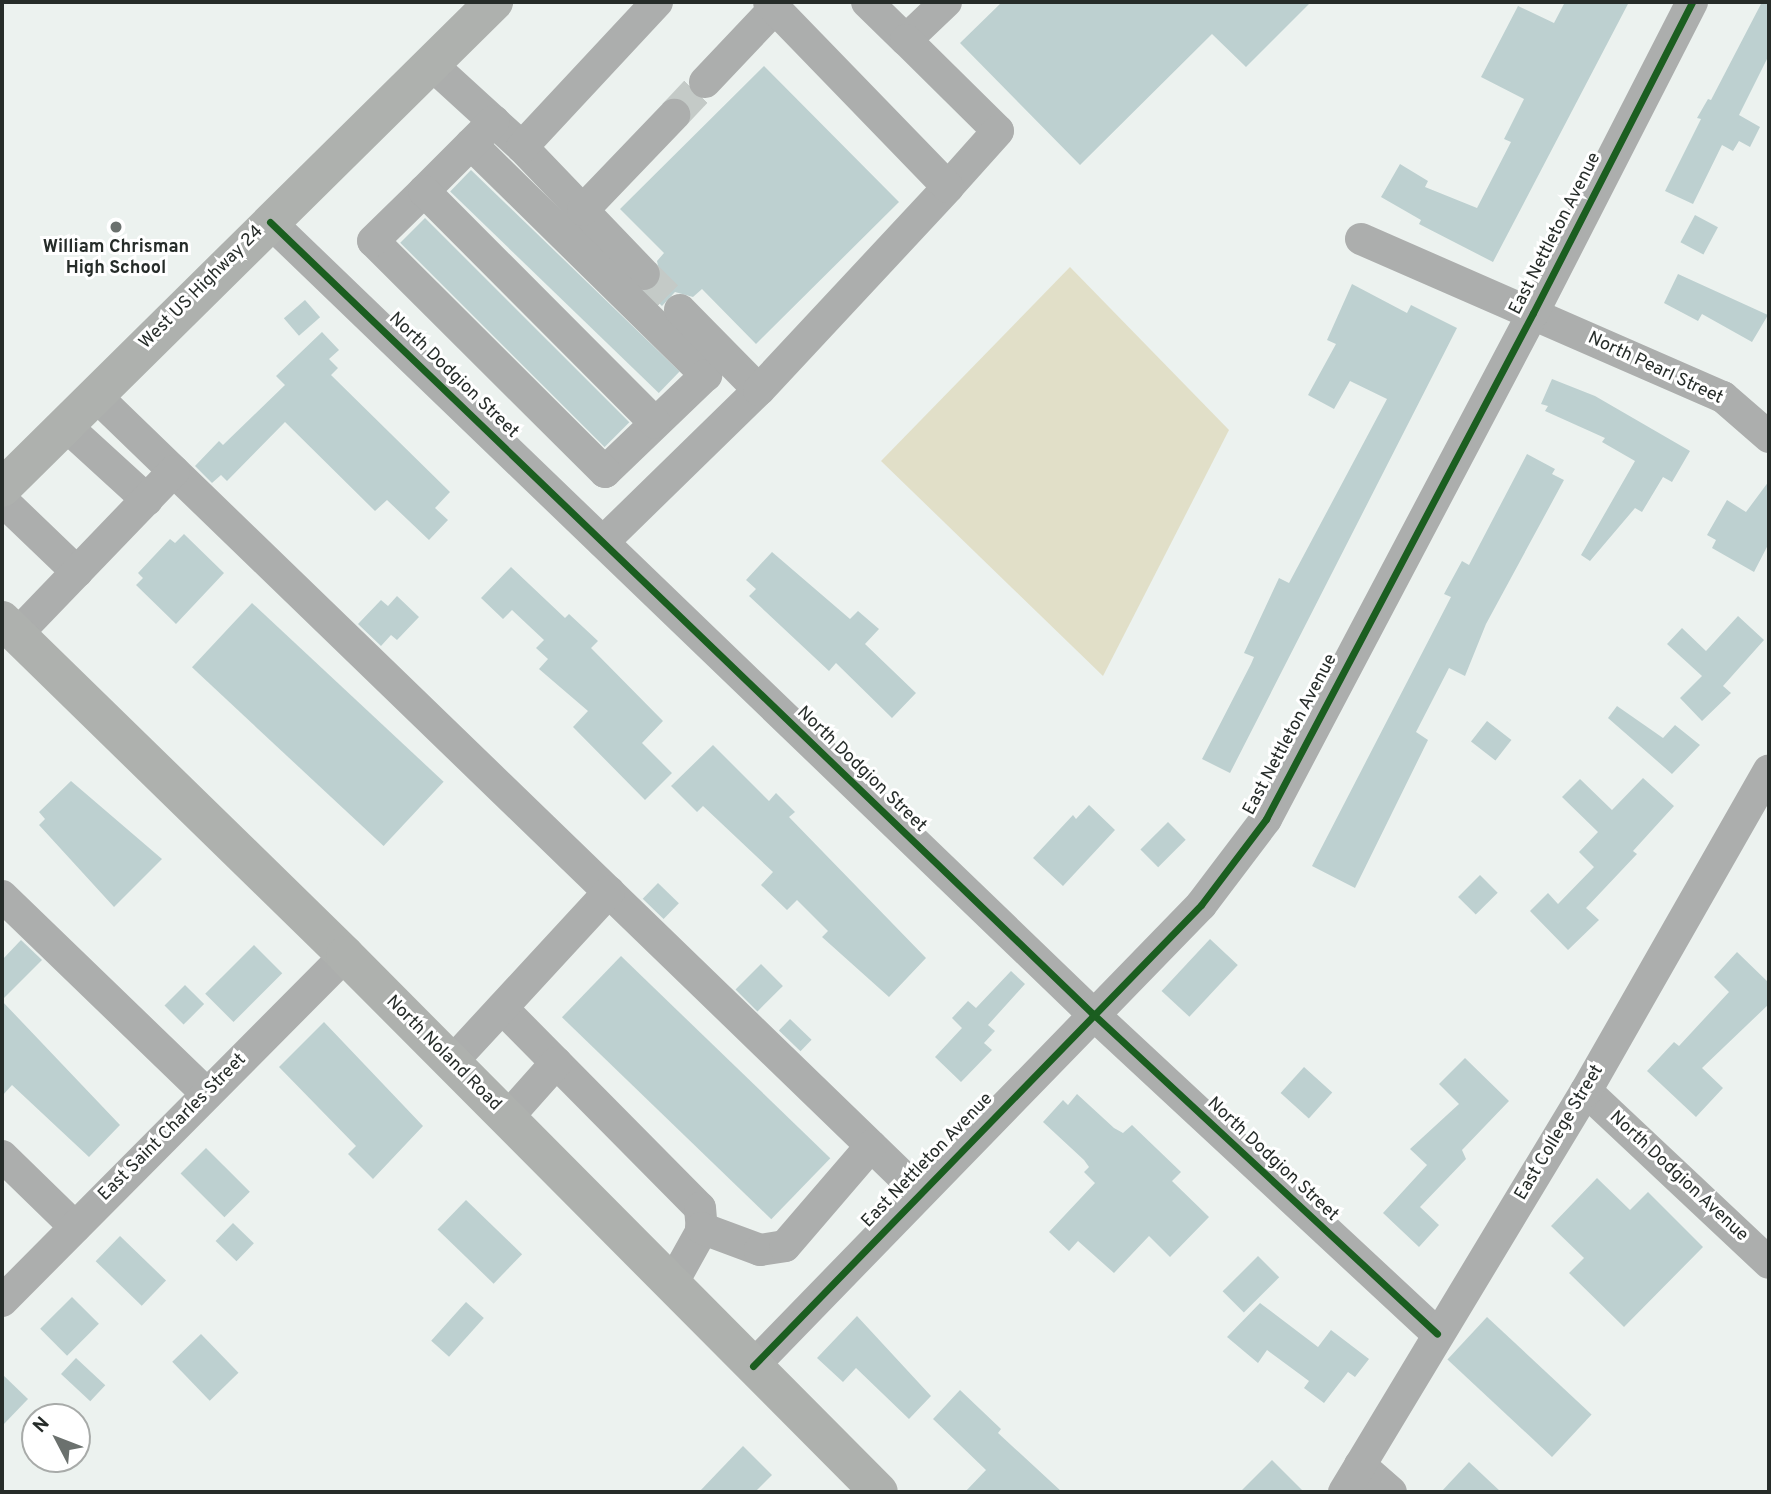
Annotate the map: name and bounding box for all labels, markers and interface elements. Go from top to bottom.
street label: East Nettleton Avenue [1506,149,1606,319]
marker: William Chrisman High School [108,219,124,235]
street label: West US Highway 24 [136,222,268,354]
place label: William Chrisman High School [43,238,189,280]
street label: North Dodgion Street [384,309,522,443]
street label: North Pearl Street [1584,328,1726,410]
street label: East Nettleton Avenue [1239,650,1343,820]
street label: North Dodgion Street [792,703,930,837]
street label: North Noland Road [381,992,505,1116]
street label: East Saint Charles Street [95,1050,251,1206]
street label: East College Street [1511,1061,1609,1205]
street label: East Nettleton Avenue [858,1089,998,1233]
street label: North Dodgion Street [1202,1093,1342,1227]
street label: North Dodgion Avenue [1604,1107,1752,1247]
north arrow [21,1403,91,1473]
text: N [28,1412,55,1438]

